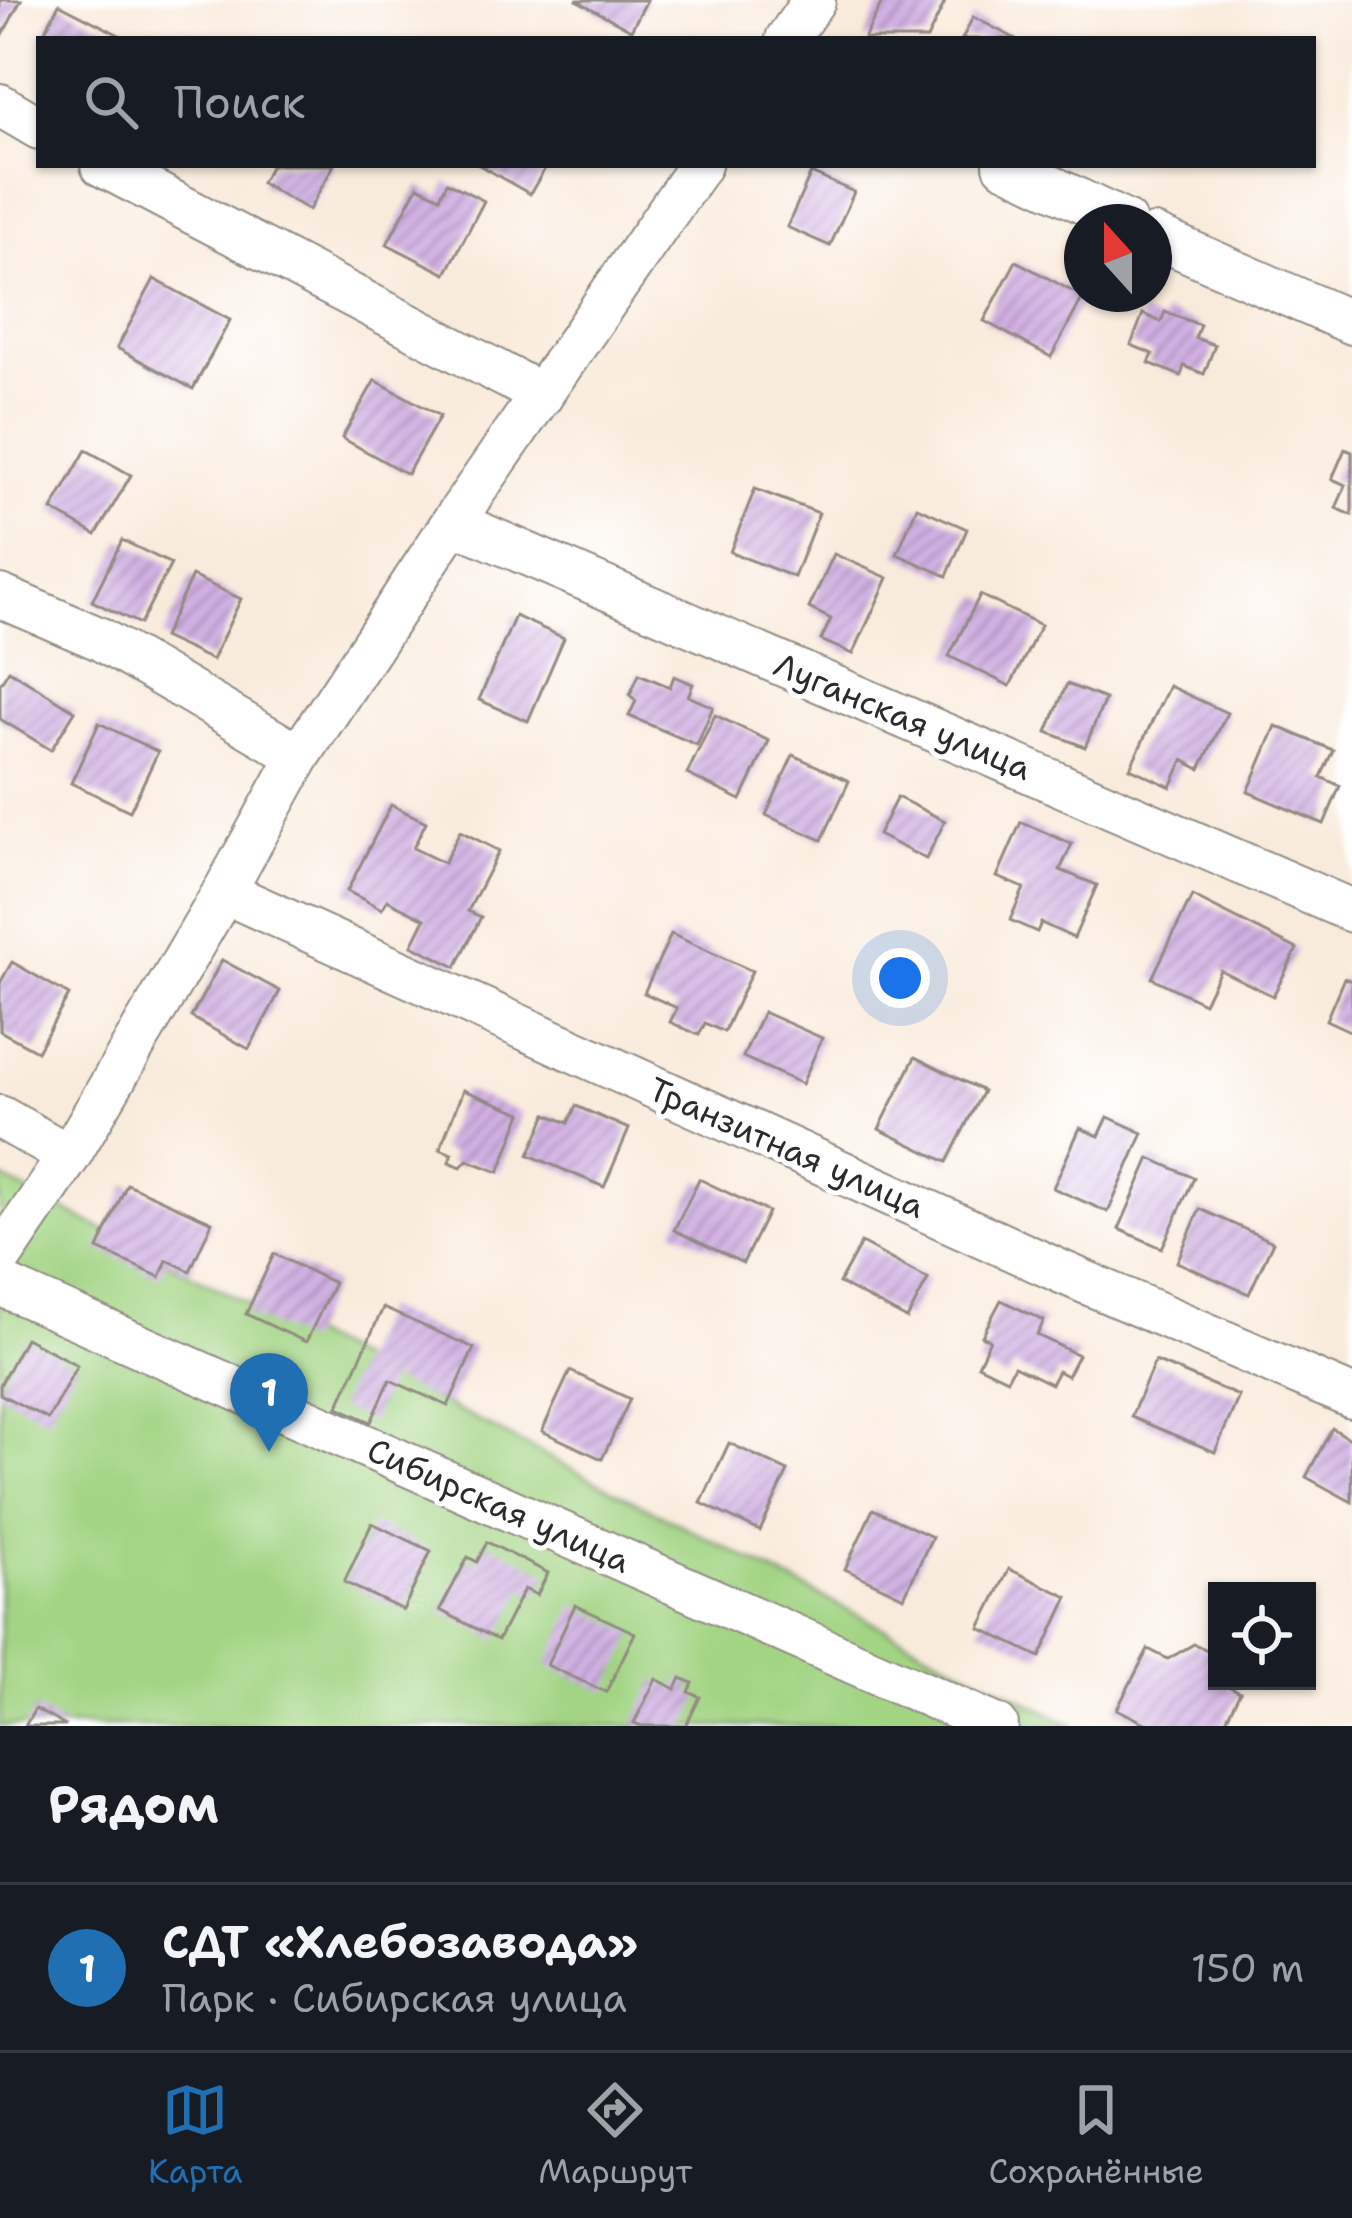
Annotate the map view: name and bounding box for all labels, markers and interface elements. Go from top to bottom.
search box [36,36,1316,168]
icon: search [78,69,144,135]
text: Поиск [174,72,305,132]
north arrow [1064,204,1172,312]
street label: Луганская улица [767,642,1038,791]
your location [870,948,930,1008]
street label: Транзитная улица [642,1066,932,1229]
pin: 1 [230,1353,308,1452]
street label: Сибирская улица [360,1427,637,1584]
map controls [1208,1582,1316,1690]
button: locate [1208,1582,1316,1690]
text: Рядом [48,1770,219,1838]
text: СДТ «Хлебозавода» [162,1912,638,1972]
text: 1 [78,1942,96,1994]
text: 150 m [1191,1942,1304,1994]
text: Парк · Сибирская улица [162,1972,627,2024]
tab: Карта [148,2077,242,2194]
tab: Маршрут [538,2077,692,2194]
tab: Сохранённые [988,2077,1204,2194]

